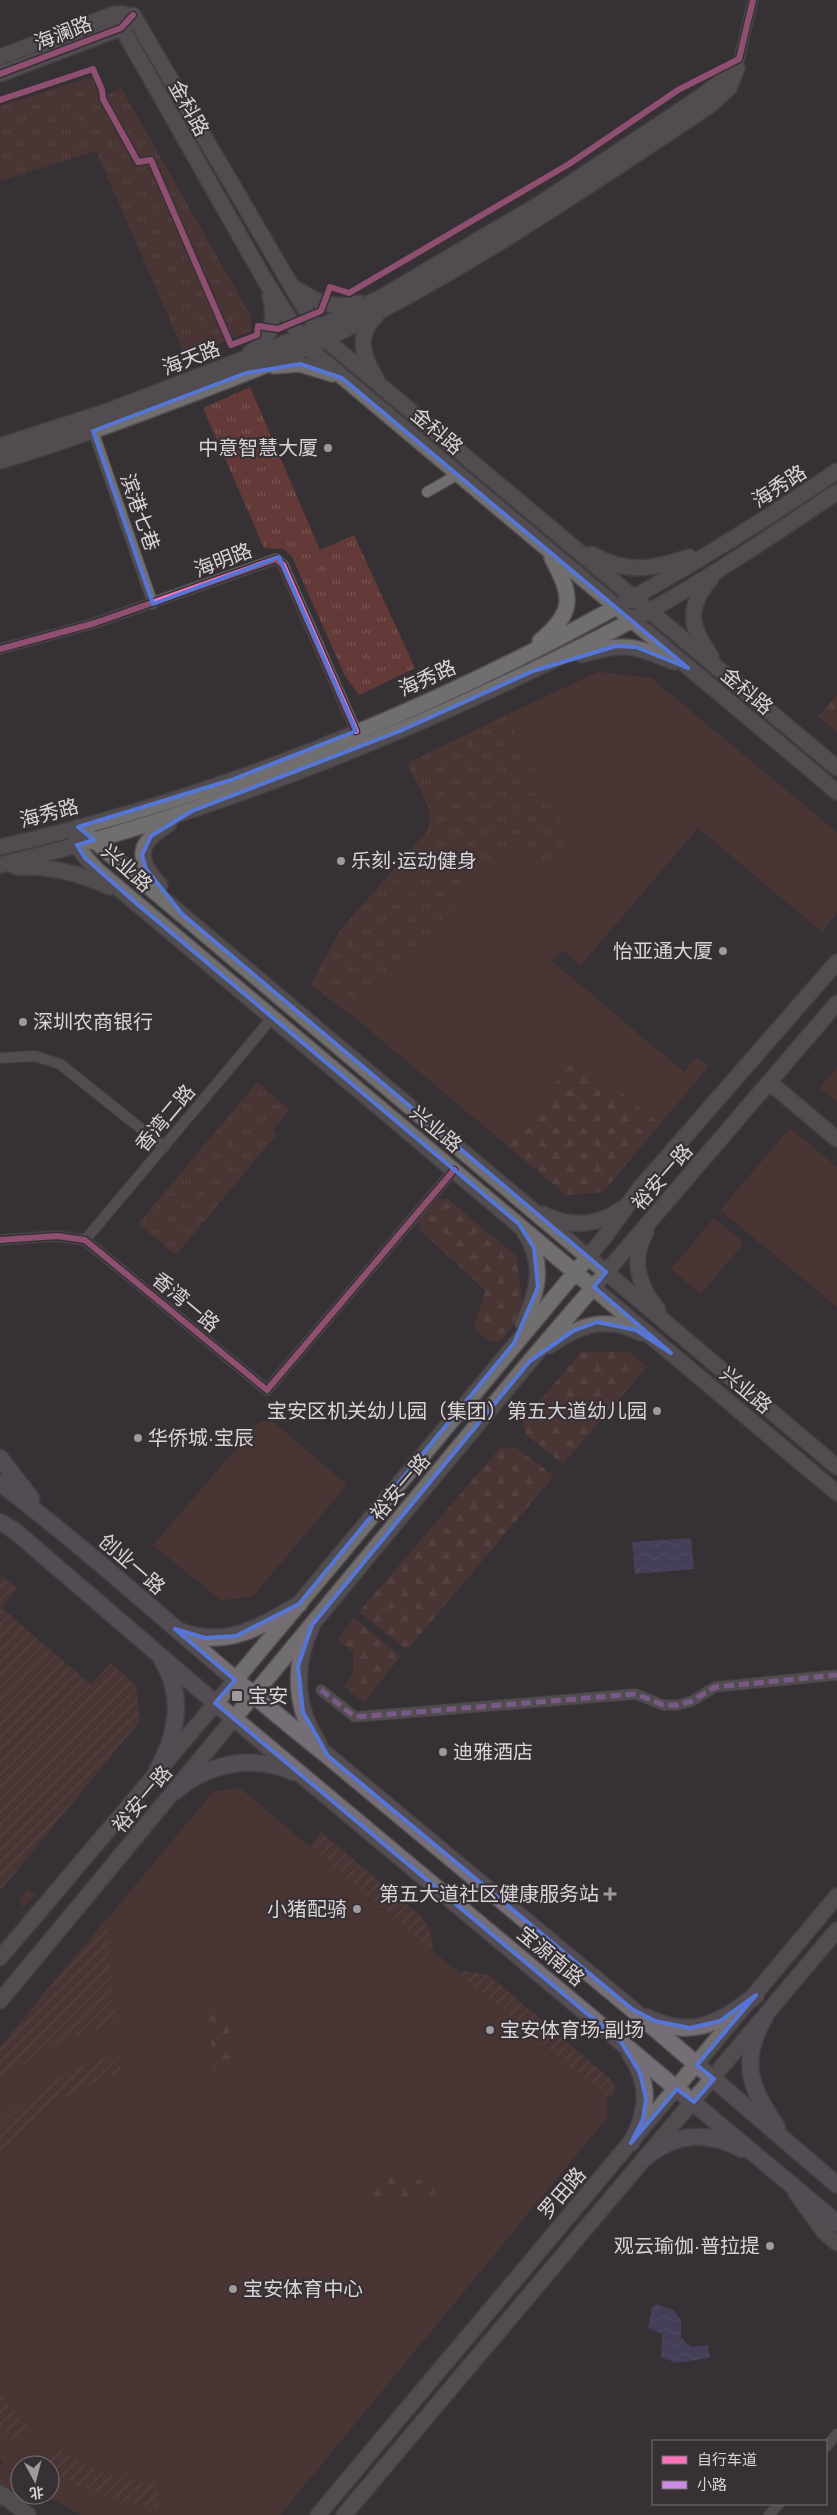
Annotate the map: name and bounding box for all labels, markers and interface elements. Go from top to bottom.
street label: 海澜路 [30,9,96,58]
street label: 金科路 [161,75,216,142]
street label: 海天路 [158,334,224,383]
street label: 金科路 [404,401,469,462]
place label: 中意智慧大厦 [198,434,318,463]
marker: 中意智慧大厦 [322,442,334,454]
street label: 海秀路 [746,458,812,515]
street label: 滨港七巷 [113,470,166,555]
street label: 海明路 [190,536,256,585]
street label: 海秀路 [394,653,461,704]
street label: 金科路 [714,661,779,722]
street label: 海秀路 [16,792,82,835]
street label: 兴业路 [95,838,159,899]
place label: 乐刻·运动健身 [351,847,477,876]
marker: 乐刻·运动健身 [335,855,347,867]
place label: 怡亚通大厦 [613,937,713,966]
marker: 怡亚通大厦 [717,945,729,957]
place label: 深圳农商银行 [33,1008,153,1037]
marker: 深圳农商银行 [17,1016,29,1028]
street label: 香湾二路 [129,1078,202,1158]
street label: 兴业路 [403,1099,468,1160]
street label: 裕安一路 [625,1138,700,1217]
street label: 香湾一路 [146,1266,226,1339]
street label: 兴业路 [713,1360,778,1421]
place label: 宝安区机关幼儿园（集团）第五大道幼儿园 [267,1397,647,1426]
marker: 宝安区机关幼儿园（集团）第五大道幼儿园 [651,1405,663,1417]
place label: 华侨城·宝辰 [148,1424,254,1453]
marker: 华侨城·宝辰 [132,1432,144,1444]
street label: 裕安一路 [364,1447,437,1527]
street label: 创业一路 [92,1527,171,1602]
place label: 宝安 [248,1682,288,1711]
marker: 宝安 [230,1689,244,1703]
place label: 迪雅酒店 [453,1738,533,1767]
marker: 迪雅酒店 [437,1746,449,1758]
street label: 裕安一路 [106,1759,179,1839]
place label: 第五大道社区健康服务站 [379,1880,599,1909]
marker: 第五大道社区健康服务站 [603,1887,617,1901]
place label: 小猪配骑 [267,1895,347,1924]
marker: 小猪配骑 [351,1903,363,1915]
street label: 宝源南路 [511,1920,591,1993]
place label: 宝安体育场-副场 [500,2016,644,2045]
marker: 宝安体育场-副场 [484,2024,496,2036]
street label: 罗田路 [532,2161,593,2225]
place label: 观云瑜伽·普拉提 [614,2232,760,2261]
marker: 观云瑜伽·普拉提 [764,2240,776,2252]
place label: 宝安体育中心 [243,2275,363,2304]
marker: 宝安体育中心 [227,2283,239,2295]
legend [652,2440,827,2505]
text: 自行车道 [697,2449,757,2471]
north arrow [10,2455,60,2505]
text: 小路 [697,2474,727,2496]
text: 北 [28,2482,45,2504]

